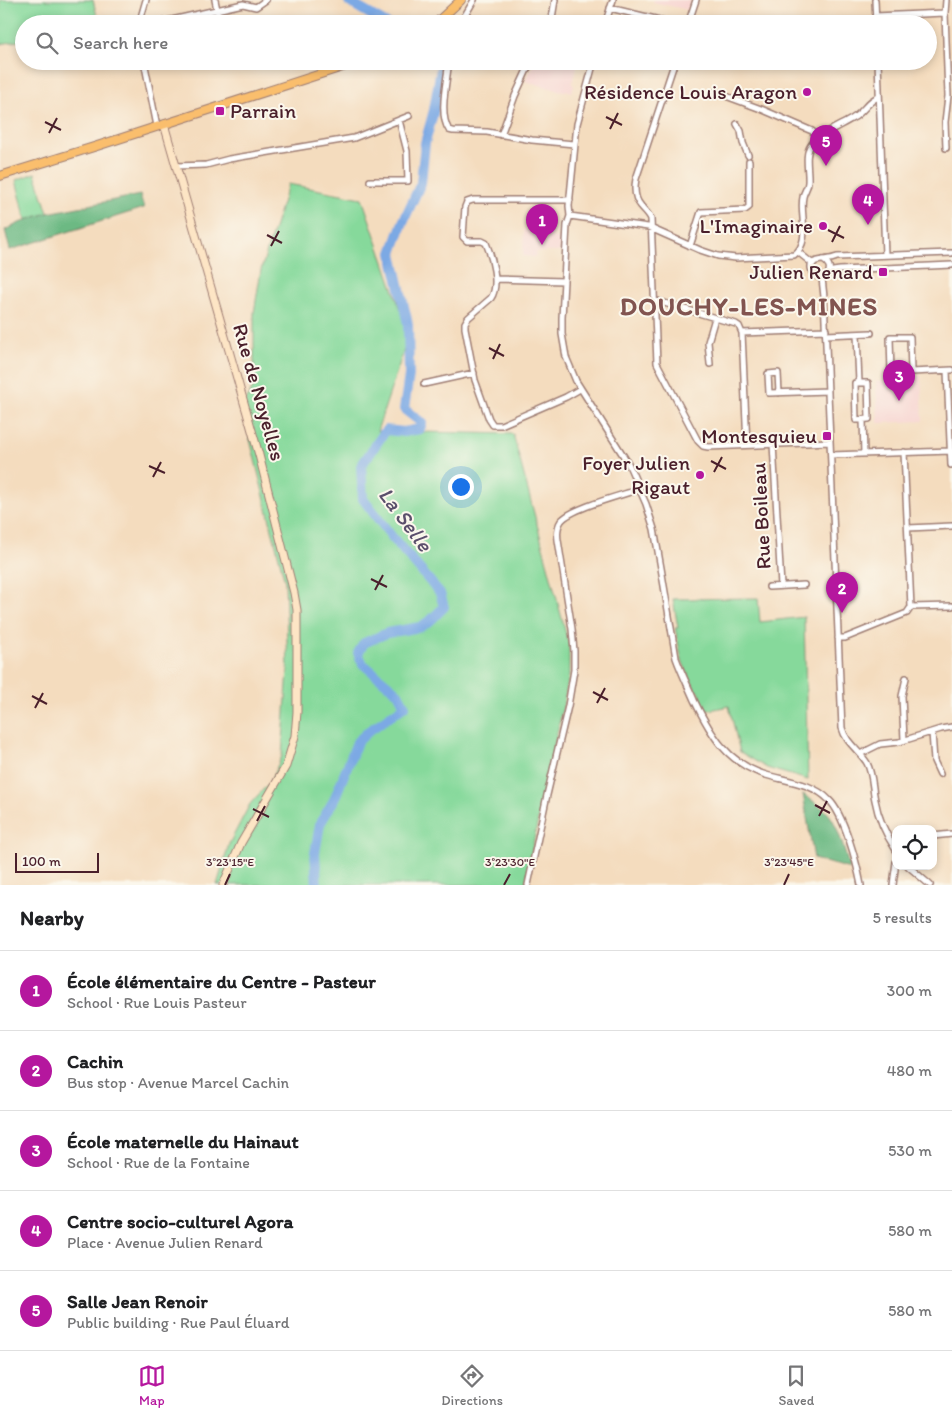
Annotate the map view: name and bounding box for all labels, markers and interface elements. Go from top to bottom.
search box [15,15,937,70]
icon: search [33,29,61,57]
text: Search here [73,31,168,54]
place label: Résidence Louis Aragon [584,79,797,104]
marker: Résidence Louis Aragon [801,86,813,98]
place label: Parrain [230,98,296,123]
marker: Parrain [214,105,226,117]
pin: 5 [810,125,842,166]
pin: 4 [852,184,884,225]
pin: 1 [526,204,558,245]
place label: L'Imaginaire [699,213,813,238]
marker: L'Imaginaire [817,220,829,232]
place label: Julien Renard [750,259,873,284]
marker: Julien Renard [877,266,889,278]
district label: DOUCHY-LES-MINES [620,290,878,322]
street label: Rue de Noyelles [228,320,291,463]
pin: 3 [883,360,915,401]
place label: Montesquieu [701,423,817,448]
marker: Montesquieu [821,430,833,442]
place label: Foyer Julien Rigaut [582,450,690,499]
street label: Rue Boileau [745,462,776,570]
marker: Foyer Julien Rigaut [694,469,706,481]
your location [448,474,474,500]
water label: La Selle [373,482,439,558]
pin: 2 [826,572,858,613]
map controls [892,825,937,870]
button: locate [892,825,937,870]
scale bar [15,850,99,873]
text: 100 m [22,853,61,870]
text: 3°23'15"E [206,855,254,869]
text: 3°23'30"E [485,855,535,869]
text: 3°23'45"E [764,855,814,869]
text: Nearby [20,905,84,930]
text: 5 results [872,908,932,927]
text: École élémentaire du Centre - Pasteur [67,970,376,993]
text: 1 [32,981,40,1000]
text: 300 m [887,981,932,1000]
text: School · Rue Louis Pasteur [67,993,247,1012]
text: Cachin [67,1050,123,1073]
text: 2 [32,1061,40,1080]
text: 480 m [887,1061,932,1080]
text: Bus stop · Avenue Marcel Cachin [67,1073,289,1092]
text: École maternelle du Hainaut [67,1130,299,1153]
text: 3 [32,1141,40,1160]
text: 530 m [888,1141,932,1160]
text: School · Rue de la Fontaine [67,1153,250,1172]
text: Centre socio-culturel Agora [67,1210,293,1233]
text: 4 [31,1221,41,1240]
text: 580 m [888,1221,932,1240]
text: Place · Avenue Julien Renard [67,1233,263,1252]
text: Salle Jean Renoir [67,1290,208,1313]
text: 5 [32,1301,40,1320]
text: 580 m [888,1301,932,1320]
text: Public building · Rue Paul Éluard [67,1313,290,1332]
tab: Map [138,1362,166,1409]
tab: Directions [441,1362,503,1409]
tab: Saved [778,1362,814,1409]

